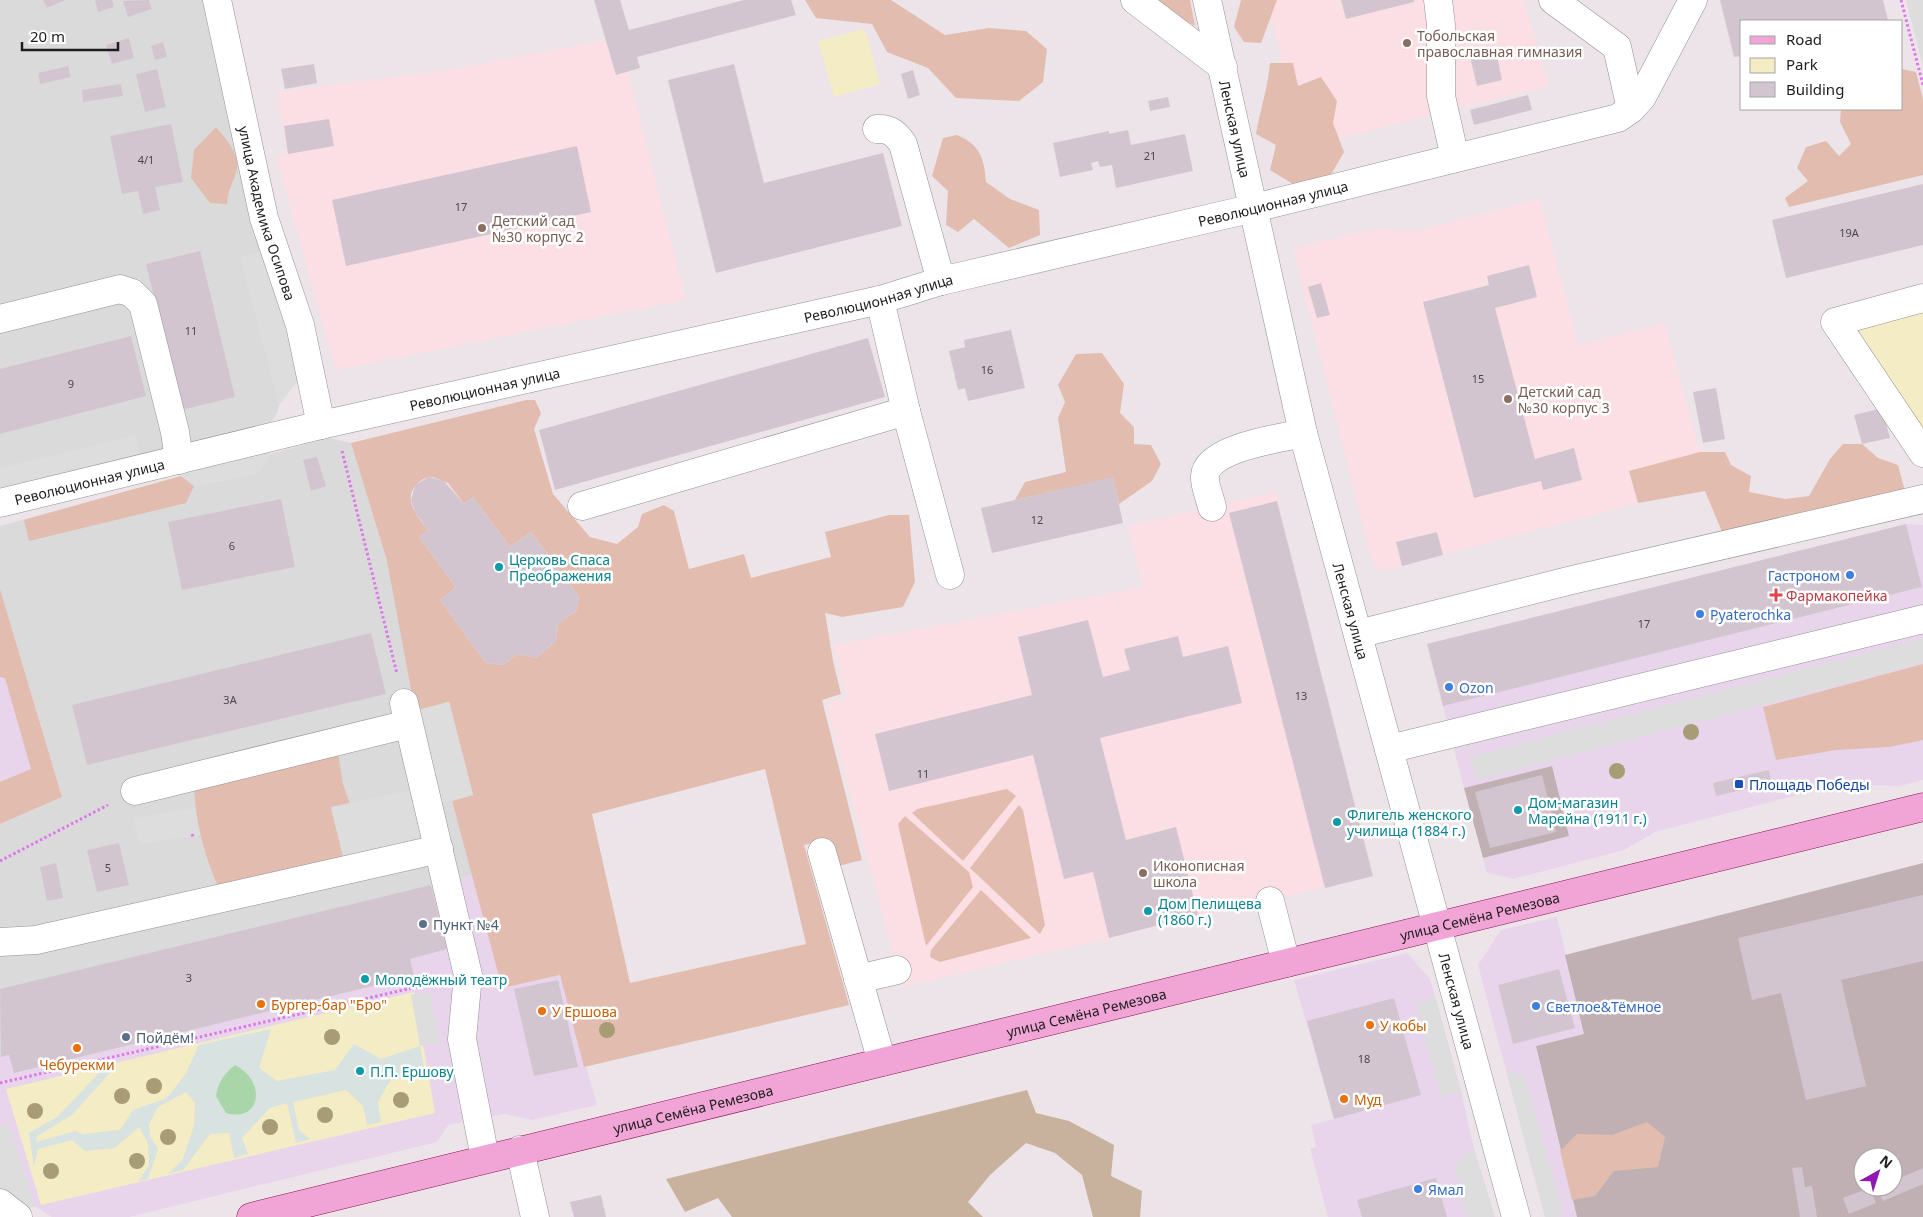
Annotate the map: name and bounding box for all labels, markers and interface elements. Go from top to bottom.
scale bar [22,20,119,52]
legend [1740,20,1903,110]
text: 20 m [30,26,65,46]
place label: Тобольская православная гимназия [1417,26,1582,61]
text: Road [1786,29,1822,49]
marker: Тобольская православная гимназия [1401,37,1413,49]
text: Park [1786,54,1818,74]
street label: Ленская улица [1216,78,1256,179]
text: Building [1786,79,1844,99]
street label: улица Академика Осипова [235,124,300,303]
house number: 21 [1144,148,1156,163]
house number: 4/1 [138,152,154,167]
street label: Революционная улица [1196,176,1350,230]
house number: 17 [455,199,467,214]
place label: Детский сад №30 корпус 2 [492,211,584,246]
marker: Детский сад №30 корпус 2 [476,222,488,234]
house number: 19А [1839,225,1860,240]
street label: Революционная улица [802,269,955,326]
house number: 11 [185,323,197,338]
street label: Революционная улица [408,362,562,414]
house number: 16 [981,362,993,377]
house number: 15 [1472,371,1484,386]
house number: 9 [68,376,74,391]
place label: Детский сад №30 корпус 3 [1518,382,1610,417]
marker: Детский сад №30 корпус 3 [1502,393,1514,405]
street label: Революционная улица [12,454,166,509]
house number: 12 [1031,512,1043,527]
house number: 6 [229,538,235,553]
place label: Церковь Спаса Преображения [509,550,612,585]
marker: Церковь Спаса Преображения [493,561,505,573]
street label: Ленская улица [1329,561,1374,661]
place label: Гастроном [1768,566,1840,585]
marker: Гастроном [1844,569,1856,581]
place label: Фармакопейка [1786,586,1888,605]
marker: Фармакопейка [1770,589,1782,601]
place label: Pyaterochka [1710,605,1791,624]
marker: Pyaterochka [1694,608,1706,620]
house number: 17 [1638,616,1650,631]
place label: Ozon [1459,678,1494,697]
marker: Ozon [1443,681,1455,693]
house number: 13 [1295,688,1307,703]
house number: 3А [223,692,238,707]
house number: 11 [917,766,929,781]
place label: Площадь Победы [1749,775,1870,794]
marker: Площадь Победы [1733,778,1745,790]
place label: Дом-магазин Марейна (1911 г.) [1528,793,1647,828]
marker: Дом-магазин Марейна (1911 г.) [1512,804,1524,816]
place label: Флигель женского училища (1884 г.) [1347,805,1472,840]
marker: Флигель женского училища (1884 г.) [1331,816,1343,828]
place label: Иконописная школа [1153,856,1245,891]
house number: 5 [105,860,111,875]
marker: Иконописная школа [1137,867,1149,879]
street label: улица Семёна Ремезова [1398,887,1562,944]
place label: Дом Пелищева (1860 г.) [1158,894,1262,929]
marker: Дом Пелищева (1860 г.) [1142,905,1154,917]
place label: Пункт №4 [433,915,499,934]
marker: Пункт №4 [417,918,429,930]
street label: Ленская улица [1435,950,1479,1051]
house number: 3 [186,970,192,985]
place label: Молодёжный театр [375,970,507,989]
marker: Молодёжный театр [359,973,371,985]
street label: улица Семёна Ремезова [1004,983,1168,1041]
place label: Бургер-бар "Бро" [271,995,387,1014]
place label: Светлое&Тёмное [1546,997,1662,1016]
marker: Бургер-бар "Бро" [255,998,267,1010]
marker: Светлое&Тёмное [1530,1000,1542,1012]
place label: У Ершова [552,1002,617,1021]
marker: У Ершова [536,1005,548,1017]
place label: У кобы [1380,1016,1427,1035]
marker: У кобы [1364,1019,1376,1031]
place label: Пойдём! [136,1028,194,1047]
marker: Пойдём! [120,1031,132,1043]
marker: Чебурекми [71,1042,83,1054]
house number: 18 [1358,1051,1370,1066]
place label: Чебурекми [39,1055,115,1074]
place label: П.П. Ершову [370,1062,455,1081]
marker: П.П. Ершову [354,1065,366,1077]
street label: улица Семёна Ремезова [611,1080,775,1137]
place label: Муд [1354,1090,1382,1109]
marker: Муд [1338,1093,1350,1105]
north arrow [1853,1147,1903,1197]
text: N [1876,1151,1897,1172]
place label: Ямал [1428,1180,1464,1199]
marker: Ямал [1412,1183,1424,1195]

